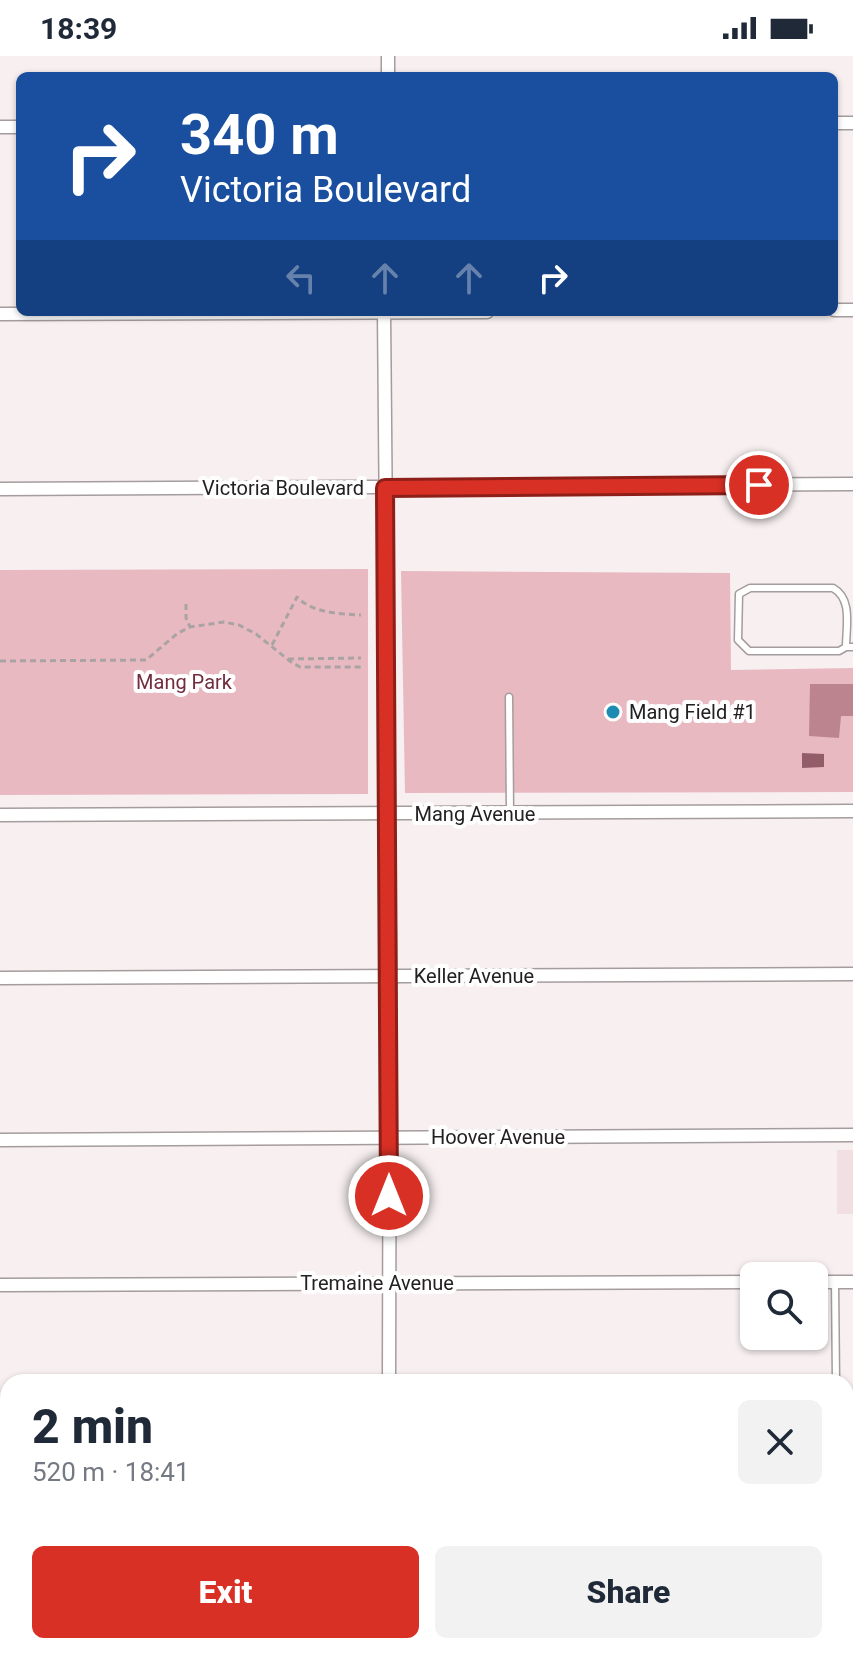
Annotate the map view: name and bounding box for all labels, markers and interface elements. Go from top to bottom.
text: 18:39 [40,11,117,46]
text: 340 m [180,102,339,168]
icon: right [48,104,152,208]
text: Victoria Boulevard [180,169,471,211]
icon: left [279,256,323,300]
icon: ahead [363,256,407,300]
icon: ahead [447,256,491,300]
icon: right [531,256,575,300]
pin [725,451,793,519]
icon: arrive [737,463,781,507]
street label: Victoria Boulevard [202,476,364,500]
park label: Mang Park [136,670,233,694]
place label: Mang Field #1 [629,700,756,724]
marker: Mang Field #1 [604,703,622,721]
street label: Mang Avenue [415,802,535,826]
street label: Keller Avenue [414,964,534,988]
street label: Hoover Avenue [431,1125,565,1149]
position arrow [347,1154,431,1238]
map controls [740,1262,828,1350]
button: search [740,1262,828,1350]
street label: Tremaine Avenue [300,1271,454,1295]
text: 2 min [32,1398,153,1455]
button: close [738,1400,822,1484]
text: 520 m · 18:41 [32,1457,190,1487]
button: Exit [32,1546,419,1638]
button: Share [435,1546,822,1638]

